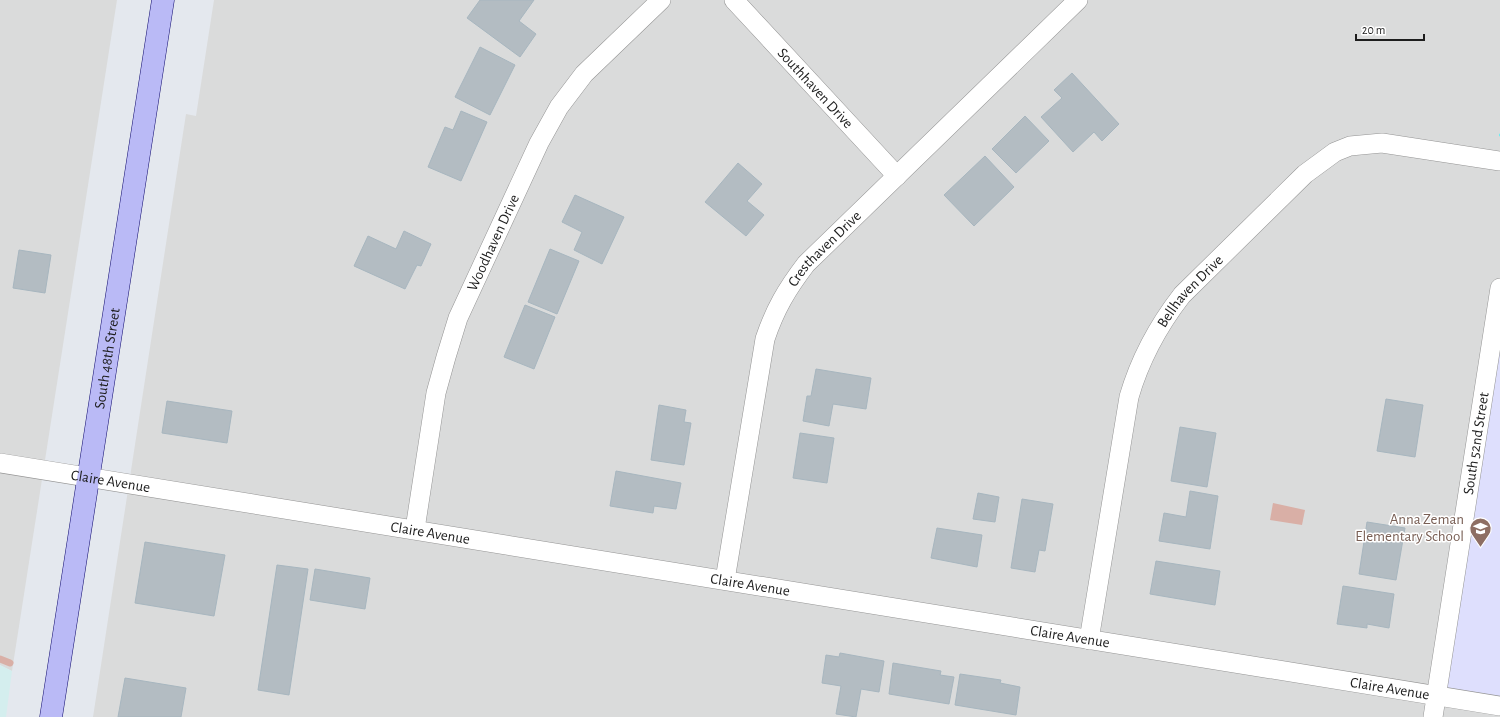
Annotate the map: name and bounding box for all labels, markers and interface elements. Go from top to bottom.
scale bar [1356,16,1424,42]
text: 20 m [1362,24,1385,36]
street label: Southhaven Drive [775,45,856,131]
street label: Woodhaven Drive [464,192,522,293]
street label: Cresthaven Drive [785,208,864,289]
street label: Bellhaven Drive [1154,252,1226,330]
street label: South 48th Street [92,307,122,410]
street label: South 52nd Street [1460,391,1491,496]
street label: Claire Avenue [70,467,151,495]
place label: Anna Zeman Elementary School [1355,512,1464,544]
school or university icon: Anna Zeman Elementary School [1467,515,1493,548]
street label: Claire Avenue [390,519,471,547]
street label: Claire Avenue [709,571,791,598]
street label: Claire Avenue [1029,623,1111,650]
street label: Claire Avenue [1349,674,1431,702]

